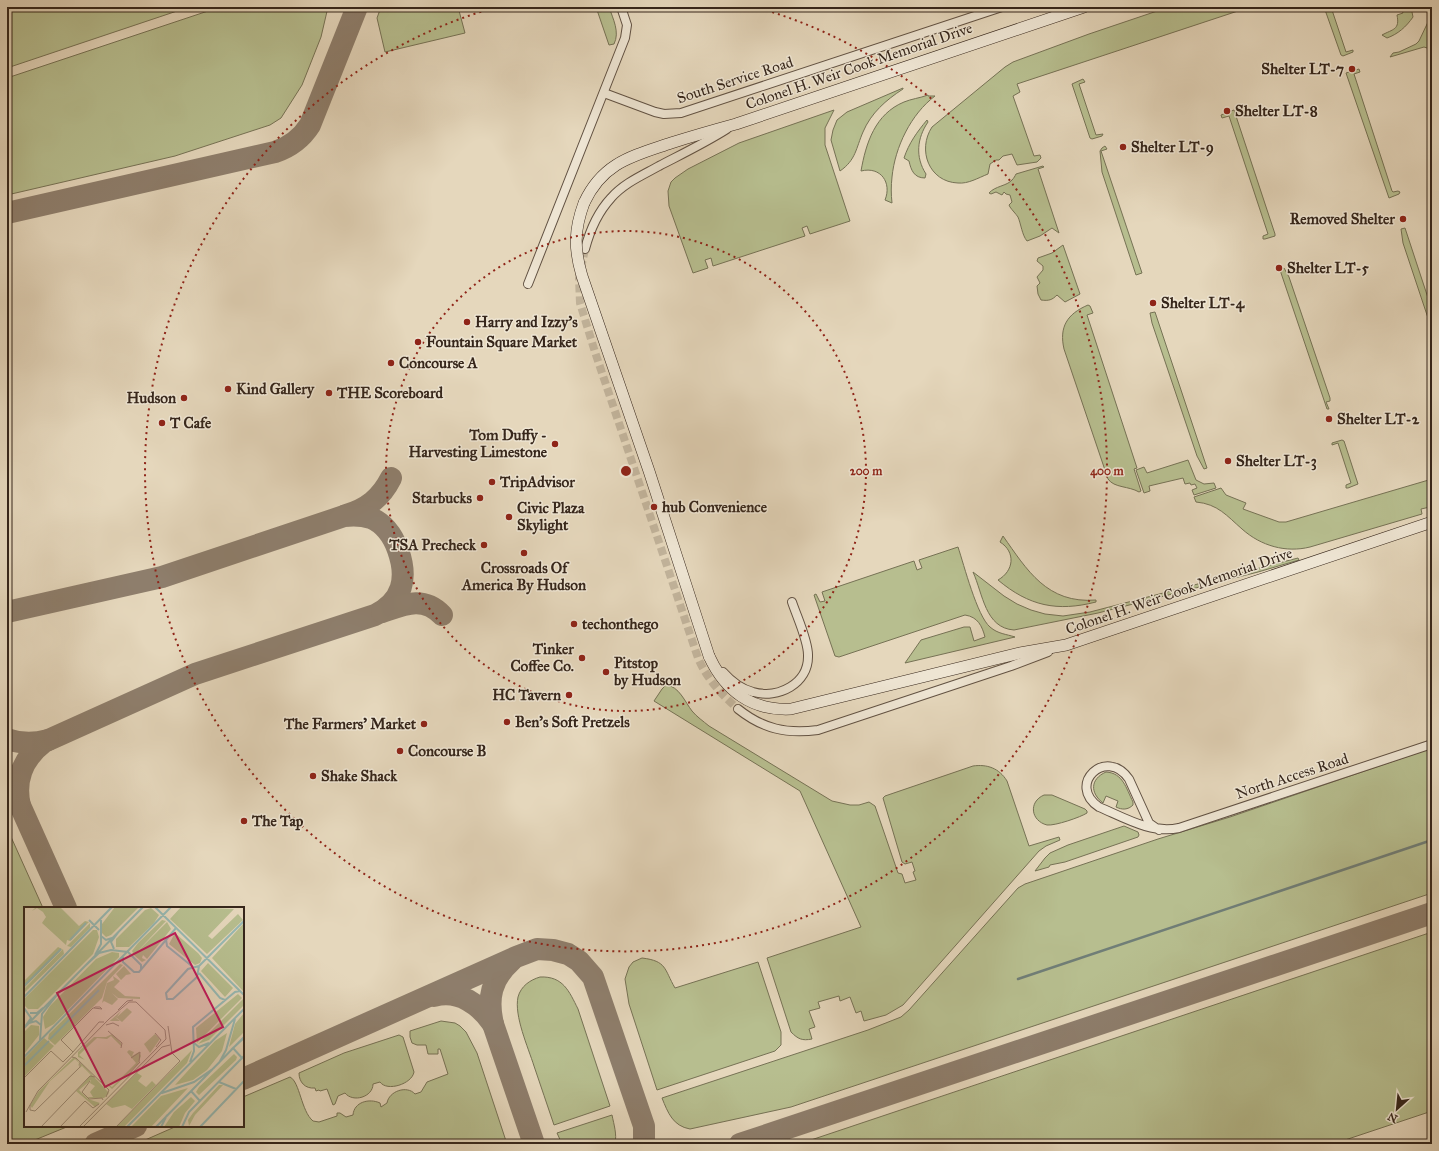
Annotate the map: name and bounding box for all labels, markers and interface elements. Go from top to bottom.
street label: Colonel H. Weir Cook Memorial Drive [743,19,975,113]
street label: South Service Road [675,53,796,107]
place label: Shelter LT-7 [1261,60,1344,78]
marker: Shelter LT-7 [1347,64,1357,74]
place label: Shelter LT-8 [1235,102,1318,120]
marker: Shelter LT-8 [1222,106,1232,116]
place label: Shelter LT-9 [1131,138,1214,157]
marker: Shelter LT-9 [1118,142,1128,152]
place label: Removed Shelter [1290,210,1395,228]
marker: Removed Shelter [1398,214,1408,224]
place label: Shelter LT-5 [1287,259,1369,277]
marker: Shelter LT-5 [1274,263,1284,273]
place label: Shelter LT-4 [1161,294,1245,313]
marker: Shelter LT-4 [1148,298,1158,308]
place label: Harry and Izzy's [475,313,578,332]
marker: Harry and Izzy's [462,317,472,327]
place label: Fountain Square Market [426,333,578,352]
marker: Fountain Square Market [413,337,423,347]
place label: Concourse A [399,354,479,372]
marker: Concourse A [386,358,396,368]
place label: Kind Gallery [236,380,315,399]
marker: Kind Gallery [223,384,233,394]
place label: THE Scoreboard [336,384,443,402]
marker: THE Scoreboard [324,388,334,398]
place label: Hudson [126,389,177,407]
marker: Hudson [179,393,189,403]
place label: Shelter LT-2 [1337,410,1420,428]
place label: T Cafe [169,414,212,432]
marker: Shelter LT-2 [1324,414,1334,424]
marker: T Cafe [157,418,167,428]
place label: Tom Duffy - Harvesting Limestone [409,426,548,462]
marker: Tom Duffy - Harvesting Limestone [550,439,560,449]
place label: Shelter LT-3 [1236,452,1317,471]
marker: Shelter LT-3 [1223,456,1233,466]
centre of rings [619,464,633,478]
text: 200 m [850,464,883,478]
text: 400 m [1090,464,1125,479]
place label: TripAdvisor [499,473,575,492]
marker: TripAdvisor [487,477,497,487]
place label: Starbucks [412,489,473,507]
marker: Starbucks [475,493,485,503]
place label: hub Convenience [661,498,768,516]
place label: Civic Plaza Skylight [517,499,585,535]
marker: hub Convenience [649,502,659,512]
marker: Civic Plaza Skylight [504,512,514,522]
place label: TSA Precheck [388,536,477,554]
marker: TSA Precheck [479,540,489,550]
street label: Colonel H. Weir Cook Memorial Drive [1063,544,1295,638]
marker: Crossroads Of America By Hudson [519,548,529,558]
place label: Crossroads Of America By Hudson [461,559,587,595]
place label: techonthego [581,615,659,634]
marker: techonthego [569,619,579,629]
place label: Tinker Coffee Co. [510,640,574,675]
marker: Tinker Coffee Co. [577,653,587,663]
place label: Pitstop by Hudson [613,654,682,690]
marker: Pitstop by Hudson [601,667,611,677]
place label: HC Tavern [492,686,562,704]
marker: HC Tavern [564,690,574,700]
place label: Ben's Soft Pretzels [515,713,630,731]
place label: The Farmers' Market [283,715,417,733]
marker: Ben's Soft Pretzels [502,717,512,727]
marker: The Farmers' Market [419,719,429,729]
place label: Concourse B [408,742,487,760]
marker: Concourse B [395,746,405,756]
street label: North Access Road [1233,749,1351,803]
place label: Shake Shack [321,767,398,785]
marker: Shake Shack [308,771,318,781]
place label: The Tap [251,812,304,831]
marker: The Tap [239,816,249,826]
inset map [24,907,244,1127]
north arrow [1377,1089,1417,1129]
text: N [1385,1109,1400,1125]

